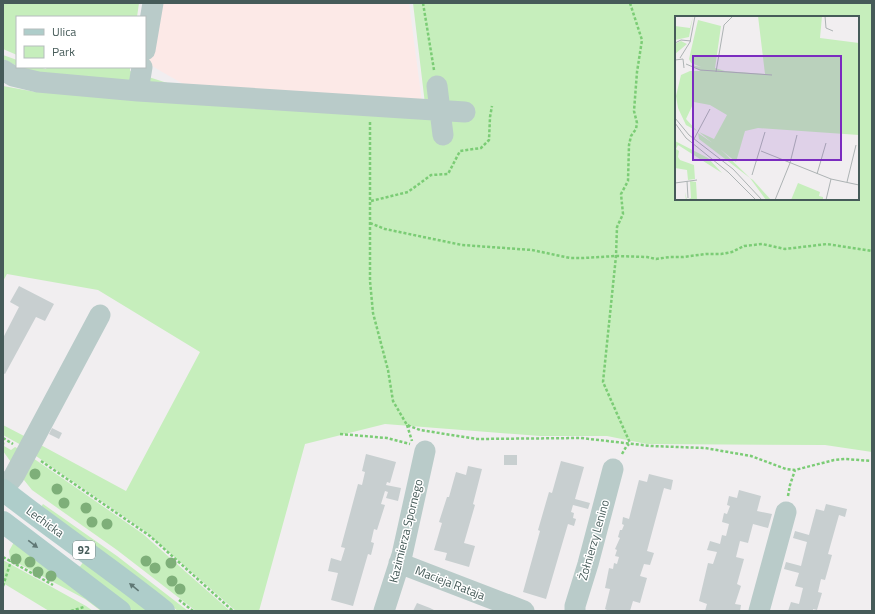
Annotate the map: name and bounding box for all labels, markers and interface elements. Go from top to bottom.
legend [16,16,146,68]
inset map [675,16,859,200]
text: Ulica [52,22,76,41]
text: Park [52,42,75,61]
street label: Kazimierza Spornego [383,477,428,585]
street label: Żołnierzy Lenino [573,497,614,582]
street label: Lechicka [22,501,68,542]
one-way arrow [27,540,38,548]
road number: 92 [73,541,95,559]
street label: Macieja Rataja [412,560,488,605]
one-way arrow [128,582,139,591]

